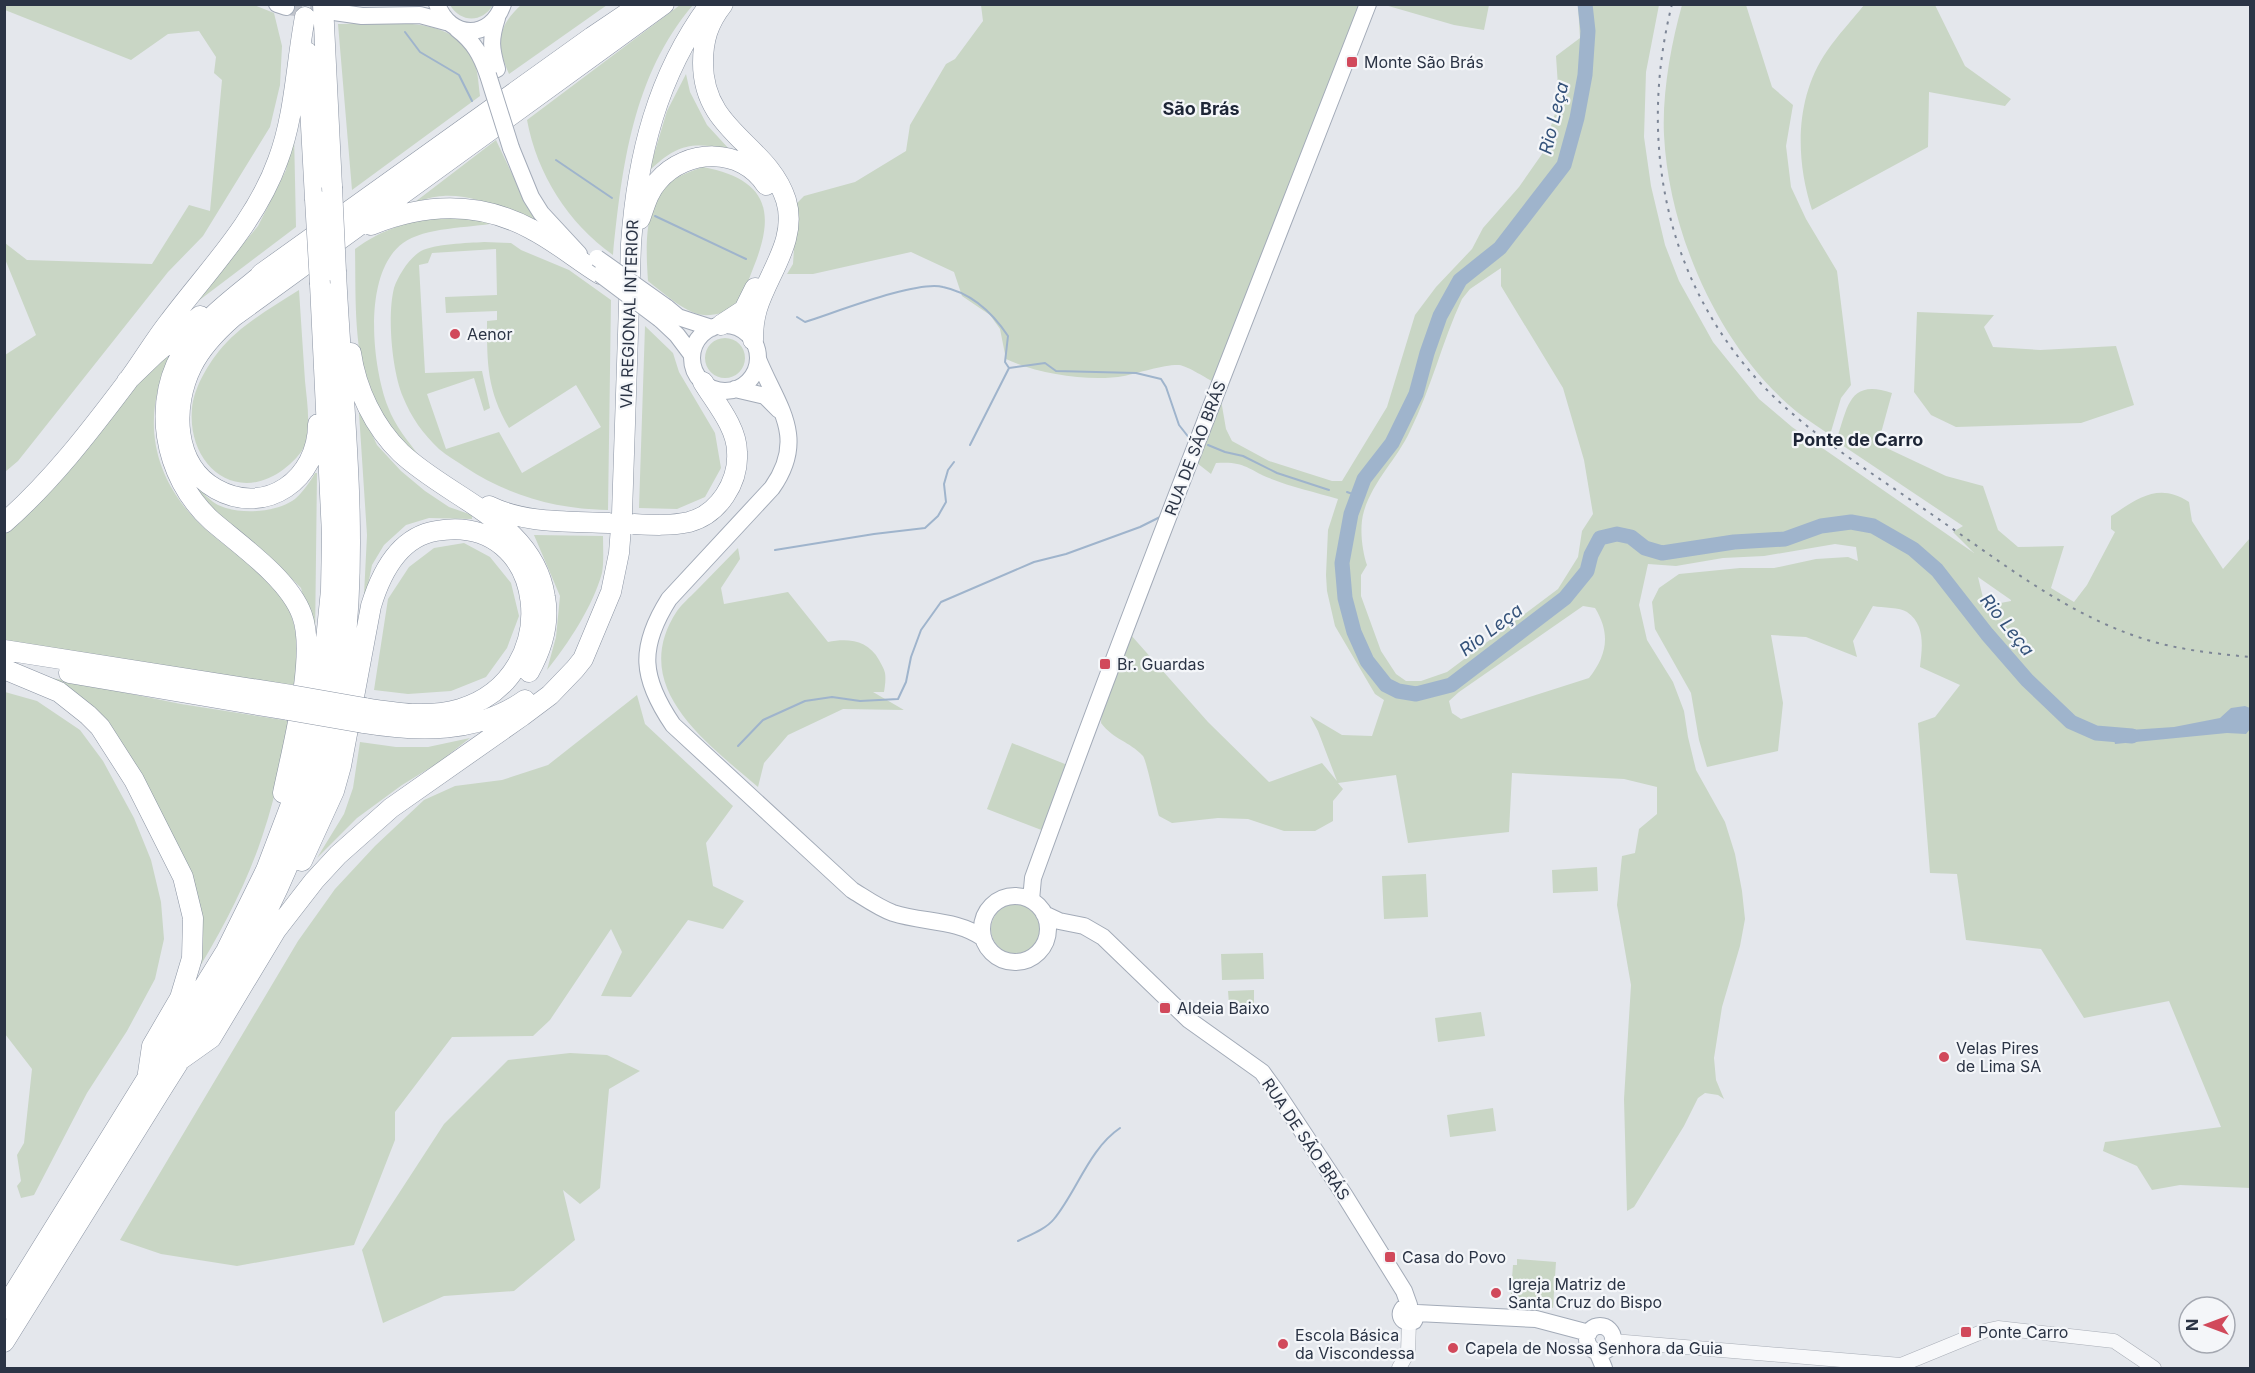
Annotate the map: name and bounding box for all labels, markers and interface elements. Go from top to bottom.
place label: Monte São Brás [1364,52,1484,72]
marker: Monte São Brás [1345,55,1359,69]
water label: Rio Leça [1534,80,1573,156]
district label: São Brás [1162,98,1240,119]
street label: VIA REGIONAL INTERIOR [616,219,642,409]
place label: Aenor [467,324,512,344]
marker: Aenor [448,327,462,341]
street label: RUA DE SÃO BRÁS [1160,378,1230,518]
district label: Ponte de Carro [1793,429,1923,450]
water label: Rio Leça [1976,589,2039,660]
water label: Rio Leça [1455,599,1526,660]
place label: Br. Guardas [1117,654,1205,674]
marker: Br. Guardas [1098,657,1112,671]
place label: Aldeia Baixo [1177,998,1270,1018]
marker: Aldeia Baixo [1158,1001,1172,1015]
place label: Velas Pires de Lima SA [1956,1038,2041,1076]
marker: Velas Pires de Lima SA [1937,1050,1951,1064]
street label: RUA DE SÃO BRÁS [1258,1074,1354,1204]
place label: Casa do Povo [1402,1247,1506,1267]
marker: Casa do Povo [1383,1250,1397,1264]
place label: Igreja Matriz de Santa Cruz do Bispo [1508,1274,1662,1312]
marker: Igreja Matriz de Santa Cruz do Bispo [1489,1286,1503,1300]
north arrow [2177,1295,2237,1355]
text: N [2182,1319,2202,1331]
place label: Ponte Carro [1978,1322,2068,1342]
place label: Escola Básica da Viscondessa [1295,1325,1415,1363]
marker: Ponte Carro [1959,1325,1973,1339]
marker: Escola Básica da Viscondessa [1276,1337,1290,1351]
place label: Capela de Nossa Senhora da Guia [1465,1338,1723,1358]
marker: Capela de Nossa Senhora da Guia [1446,1341,1460,1355]

